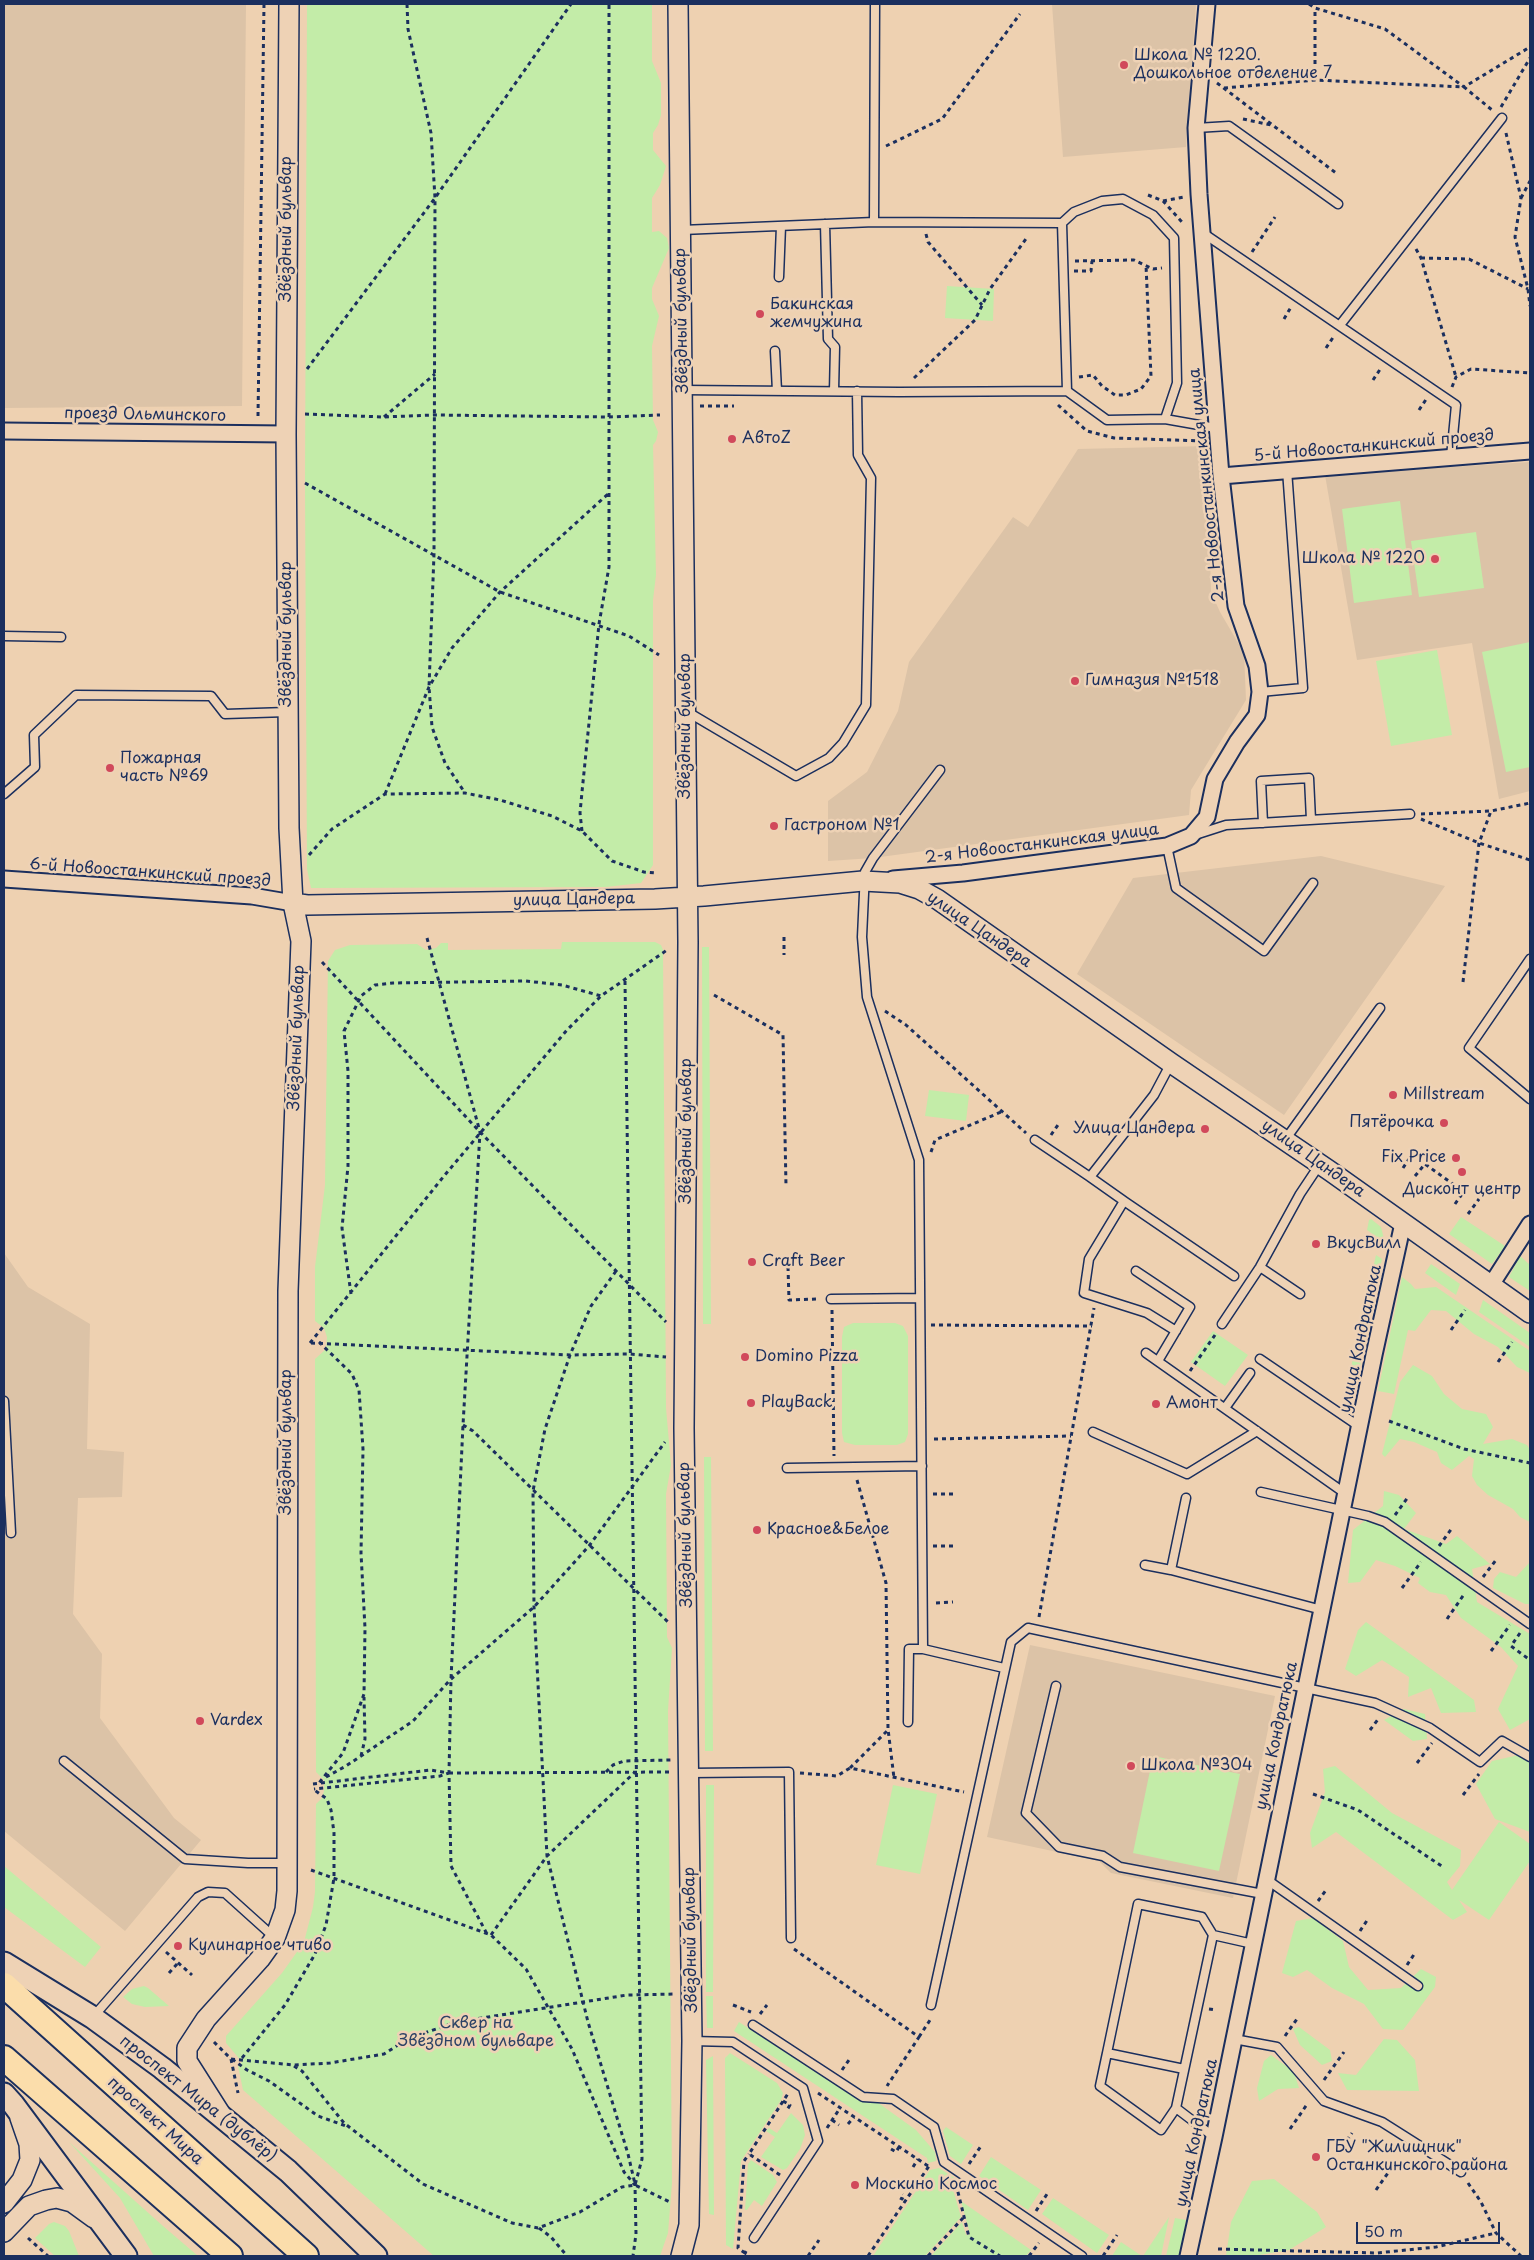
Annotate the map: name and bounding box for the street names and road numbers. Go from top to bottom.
street label: Звёздный бульвар [277,156,297,302]
street label: Звёздный бульвар [671,248,693,394]
street label: 2-я Новоостанкинская улица [1185,367,1229,603]
street label: проезд Ольминского [64,404,226,426]
street label: 5-й Новоостанкинский проезд [1253,426,1495,466]
street label: Звёздный бульвар [277,561,297,707]
street label: Звёздный бульвар [676,653,696,799]
street label: 2-я Новоостанкинская улица [924,820,1160,868]
street label: 6-й Новоостанкинский проезд [29,855,271,891]
street label: улица Цандера [923,888,1035,972]
street label: улица Цандера [513,889,635,911]
street label: Звёздный бульвар [285,965,309,1111]
street label: Звёздный бульвар [677,1058,697,1204]
street label: улица Цандера [1258,1116,1368,1202]
street label: улица Кондратюка [1336,1263,1386,1415]
street label: Звёздный бульвар [277,1369,297,1515]
street label: Звёздный бульвар [675,1462,697,1608]
street label: улица Кондратюка [1252,1660,1302,1812]
street label: Звёздный бульвар [680,1867,702,2013]
street label: проспект Мира (дублёр) [116,2032,280,2166]
street label: улица Кондратюка [1172,2057,1222,2209]
street label: проспект Мира [103,2073,207,2169]

